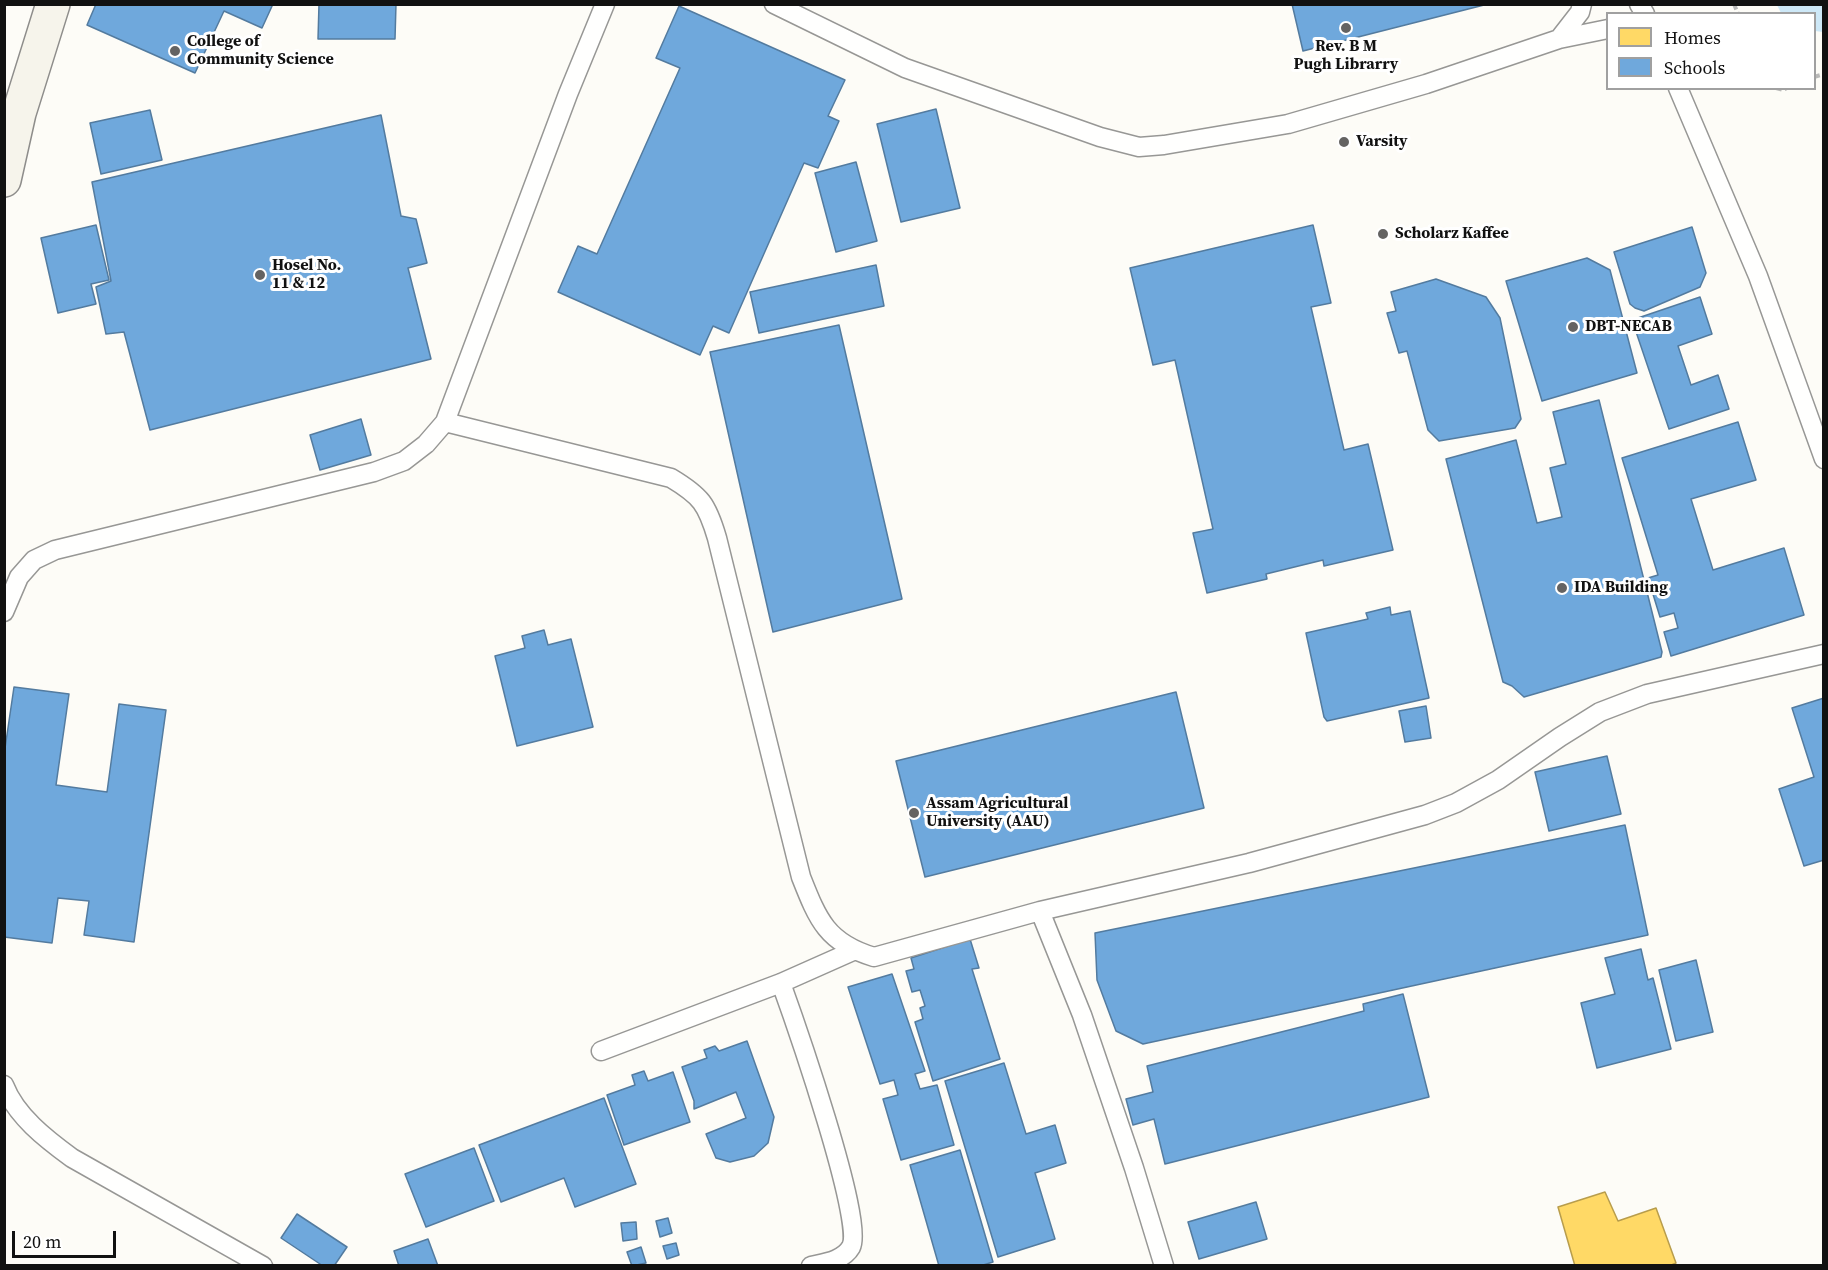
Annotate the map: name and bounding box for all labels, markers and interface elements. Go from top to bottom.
legend [1606,12,1816,90]
marker: Rev. B M Pugh Librarry [1339,21,1353,35]
text: Homes [1664,25,1721,50]
place label: College of Community Science [187,32,334,70]
place label: Rev. B M Pugh Librarry [1294,37,1398,75]
marker: College of Community Science [168,44,182,58]
text: Schools [1664,55,1725,80]
place label: Varsity [1356,132,1408,152]
marker: Varsity [1337,135,1351,149]
place label: Scholarz Kaffee [1395,224,1509,244]
marker: Scholarz Kaffee [1376,227,1390,241]
place label: Hosel No. 11 & 12 [272,256,341,294]
marker: Hosel No. 11 & 12 [253,268,267,282]
place label: DBT-NECAB [1585,317,1672,337]
marker: DBT-NECAB [1566,320,1580,334]
place label: IDA Building [1574,578,1668,598]
marker: IDA Building [1555,581,1569,595]
place label: Assam Agricultural University (AAU) [926,794,1069,832]
marker: Assam Agricultural University (AAU) [907,806,921,820]
scale bar [15,1219,118,1257]
text: 20 m [23,1229,61,1254]

